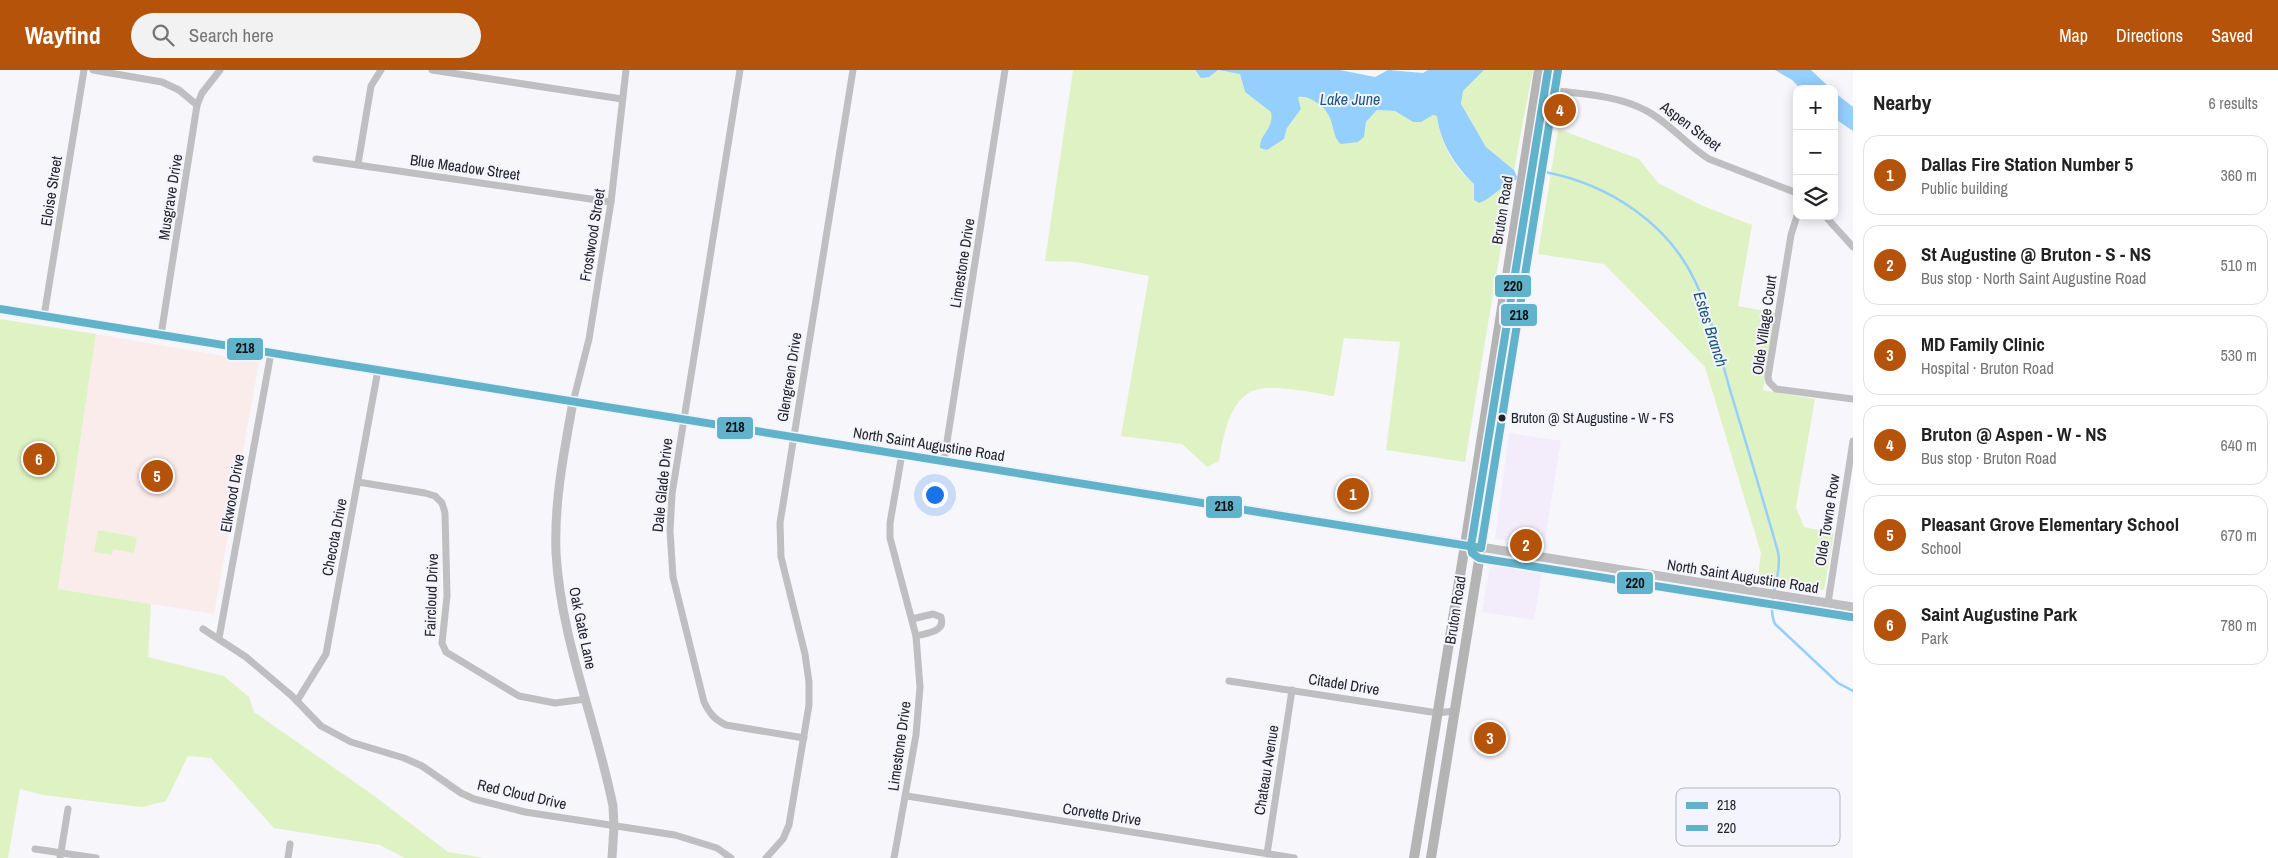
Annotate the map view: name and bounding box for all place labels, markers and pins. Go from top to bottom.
pin: 4 [1544,91,1576,129]
place label: Bruton @ St Augustine - W - FS [1511,409,1674,427]
marker: Bruton @ St Augustine - W - FS [1497,413,1507,423]
pin: 6 [23,440,55,478]
pin: 5 [141,457,173,495]
pin: 1 [1337,475,1369,513]
pin: 2 [1510,526,1542,564]
pin: 3 [1474,719,1506,757]

